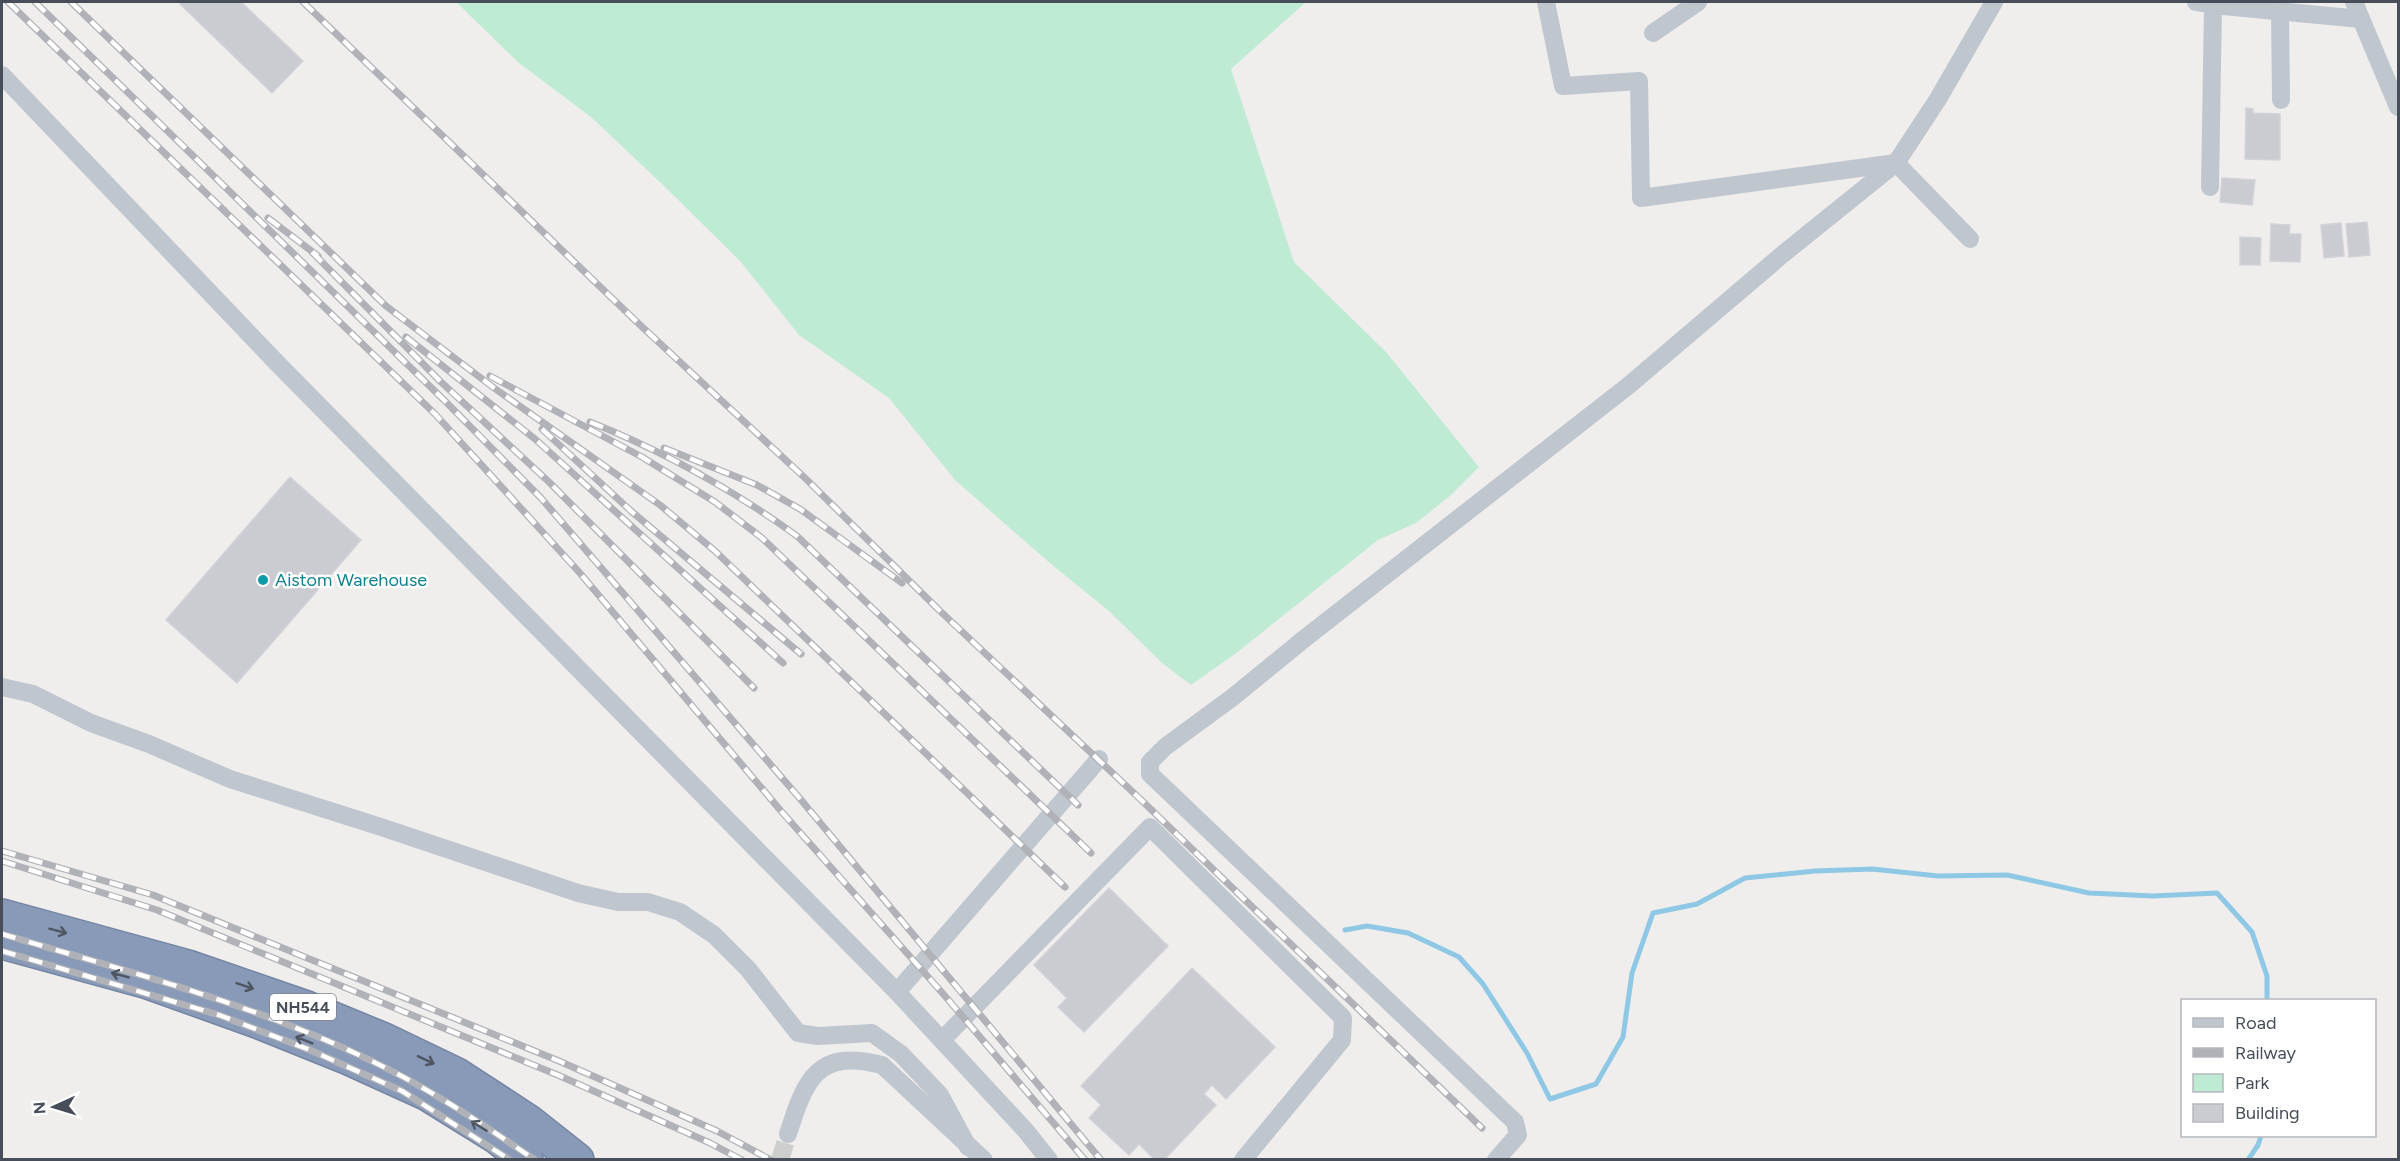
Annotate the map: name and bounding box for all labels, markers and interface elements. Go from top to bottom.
place label: Aistom Warehouse [275,569,427,591]
marker: Aistom Warehouse [256,573,270,587]
one-way arrow [48,926,67,938]
one-way arrow [111,968,130,980]
one-way arrow [235,982,254,993]
road number: NH544 [270,994,336,1020]
legend [2181,999,2376,1137]
text: Road [2235,1012,2276,1034]
one-way arrow [295,1034,313,1045]
text: Railway [2235,1042,2297,1064]
one-way arrow [416,1054,434,1066]
text: Park [2235,1072,2270,1094]
north arrow [24,1077,84,1137]
text: N [30,1101,49,1115]
text: Building [2235,1102,2300,1124]
one-way arrow [470,1119,487,1132]

